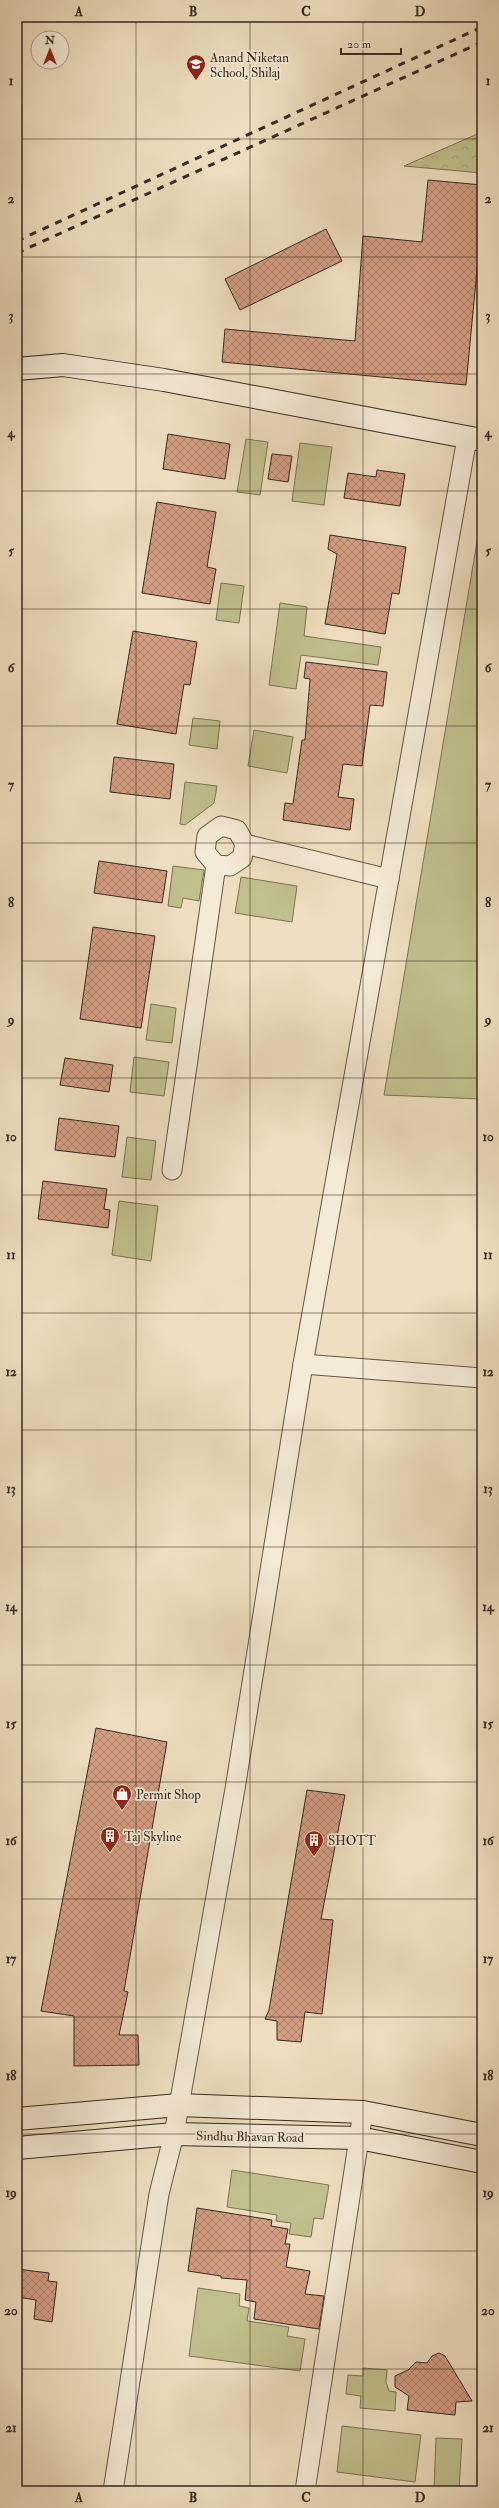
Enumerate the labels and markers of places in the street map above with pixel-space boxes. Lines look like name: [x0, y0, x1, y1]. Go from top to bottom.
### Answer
place label: Anand Niketan School, Shilaj: [209, 50, 289, 81]
school or university icon: Anand Niketan School, Shilaj: [185, 53, 207, 81]
shop icon: Permit Shop: [111, 1783, 133, 1811]
place label: Permit Shop: [136, 1787, 201, 1804]
building icon: Taj Skyline: [99, 1825, 121, 1853]
place label: Taj Skyline: [124, 1829, 182, 1846]
building icon: SHOTT: [303, 1829, 325, 1857]
place label: SHOTT: [328, 1833, 376, 1849]

